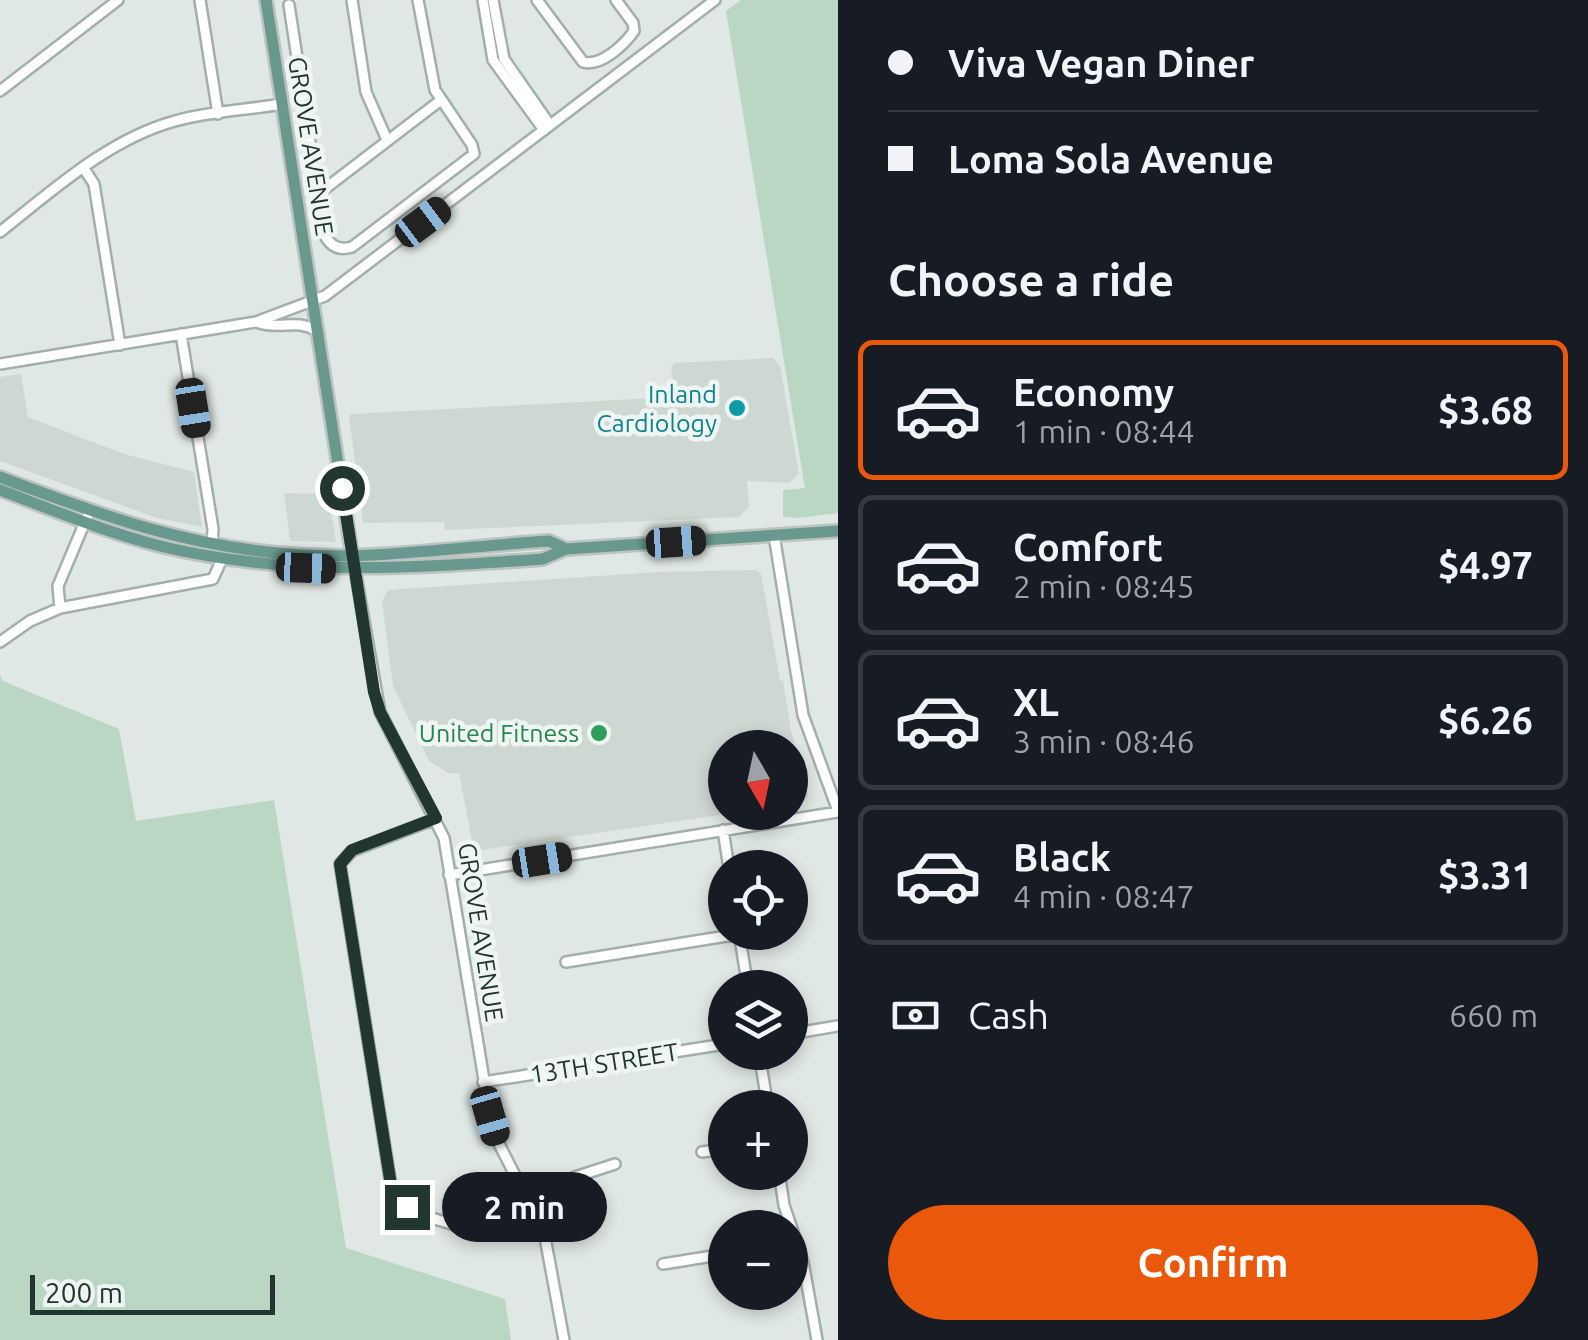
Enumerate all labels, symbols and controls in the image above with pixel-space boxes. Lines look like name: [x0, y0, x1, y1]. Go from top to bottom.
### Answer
text: Viva Vegan Diner: [948, 42, 1254, 84]
street label: GROVE AVENUE: [283, 55, 339, 237]
text: Loma Sola Avenue: [948, 138, 1274, 180]
car: [390, 192, 456, 252]
text: Choose a ride: [888, 254, 1174, 305]
icon: car: [893, 365, 983, 455]
text: Economy: [1013, 371, 1174, 413]
car: [173, 376, 213, 440]
place label: Inland Cardiology: [596, 380, 717, 437]
text: $3.68: [1438, 389, 1533, 431]
marker: Inland Cardiology: [726, 397, 748, 419]
text: 1 min · 08:44: [1013, 413, 1195, 449]
route start: [320, 466, 365, 511]
icon: car: [893, 520, 983, 610]
car: [645, 525, 707, 559]
text: Comfort: [1013, 526, 1163, 568]
text: $4.97: [1438, 544, 1533, 586]
car: [275, 552, 337, 584]
text: 2 min · 08:45: [1013, 568, 1195, 604]
icon: car: [893, 675, 983, 765]
text: XL: [1013, 681, 1059, 723]
text: $6.26: [1438, 699, 1533, 741]
place label: United Fitness: [419, 719, 579, 747]
marker: United Fitness: [588, 722, 610, 744]
text: 3 min · 08:46: [1013, 723, 1195, 759]
north arrow: [708, 730, 808, 830]
map controls: [708, 730, 808, 1310]
icon: car: [893, 830, 983, 920]
text: Black: [1013, 836, 1111, 878]
car: [510, 840, 574, 880]
street label: GROVE AVENUE: [453, 841, 509, 1023]
button: locate: [708, 850, 808, 950]
text: $3.31: [1438, 854, 1533, 896]
text: 4 min · 08:47: [1013, 878, 1195, 914]
button: layers: [708, 970, 808, 1070]
icon: cash: [888, 988, 943, 1043]
text: Cash: [968, 994, 1049, 1036]
text: 660 m: [1449, 997, 1538, 1033]
street label: 13TH STREET: [528, 1037, 680, 1089]
car: [467, 1083, 513, 1149]
button: +: [708, 1090, 808, 1190]
callout: 2 min: [442, 1172, 607, 1242]
route end: [385, 1185, 430, 1230]
text: 2 min: [484, 1189, 565, 1225]
button: Confirm: [888, 1205, 1538, 1320]
button: −: [708, 1210, 808, 1310]
scale bar: [30, 1270, 275, 1314]
text: 200 m: [45, 1277, 123, 1308]

